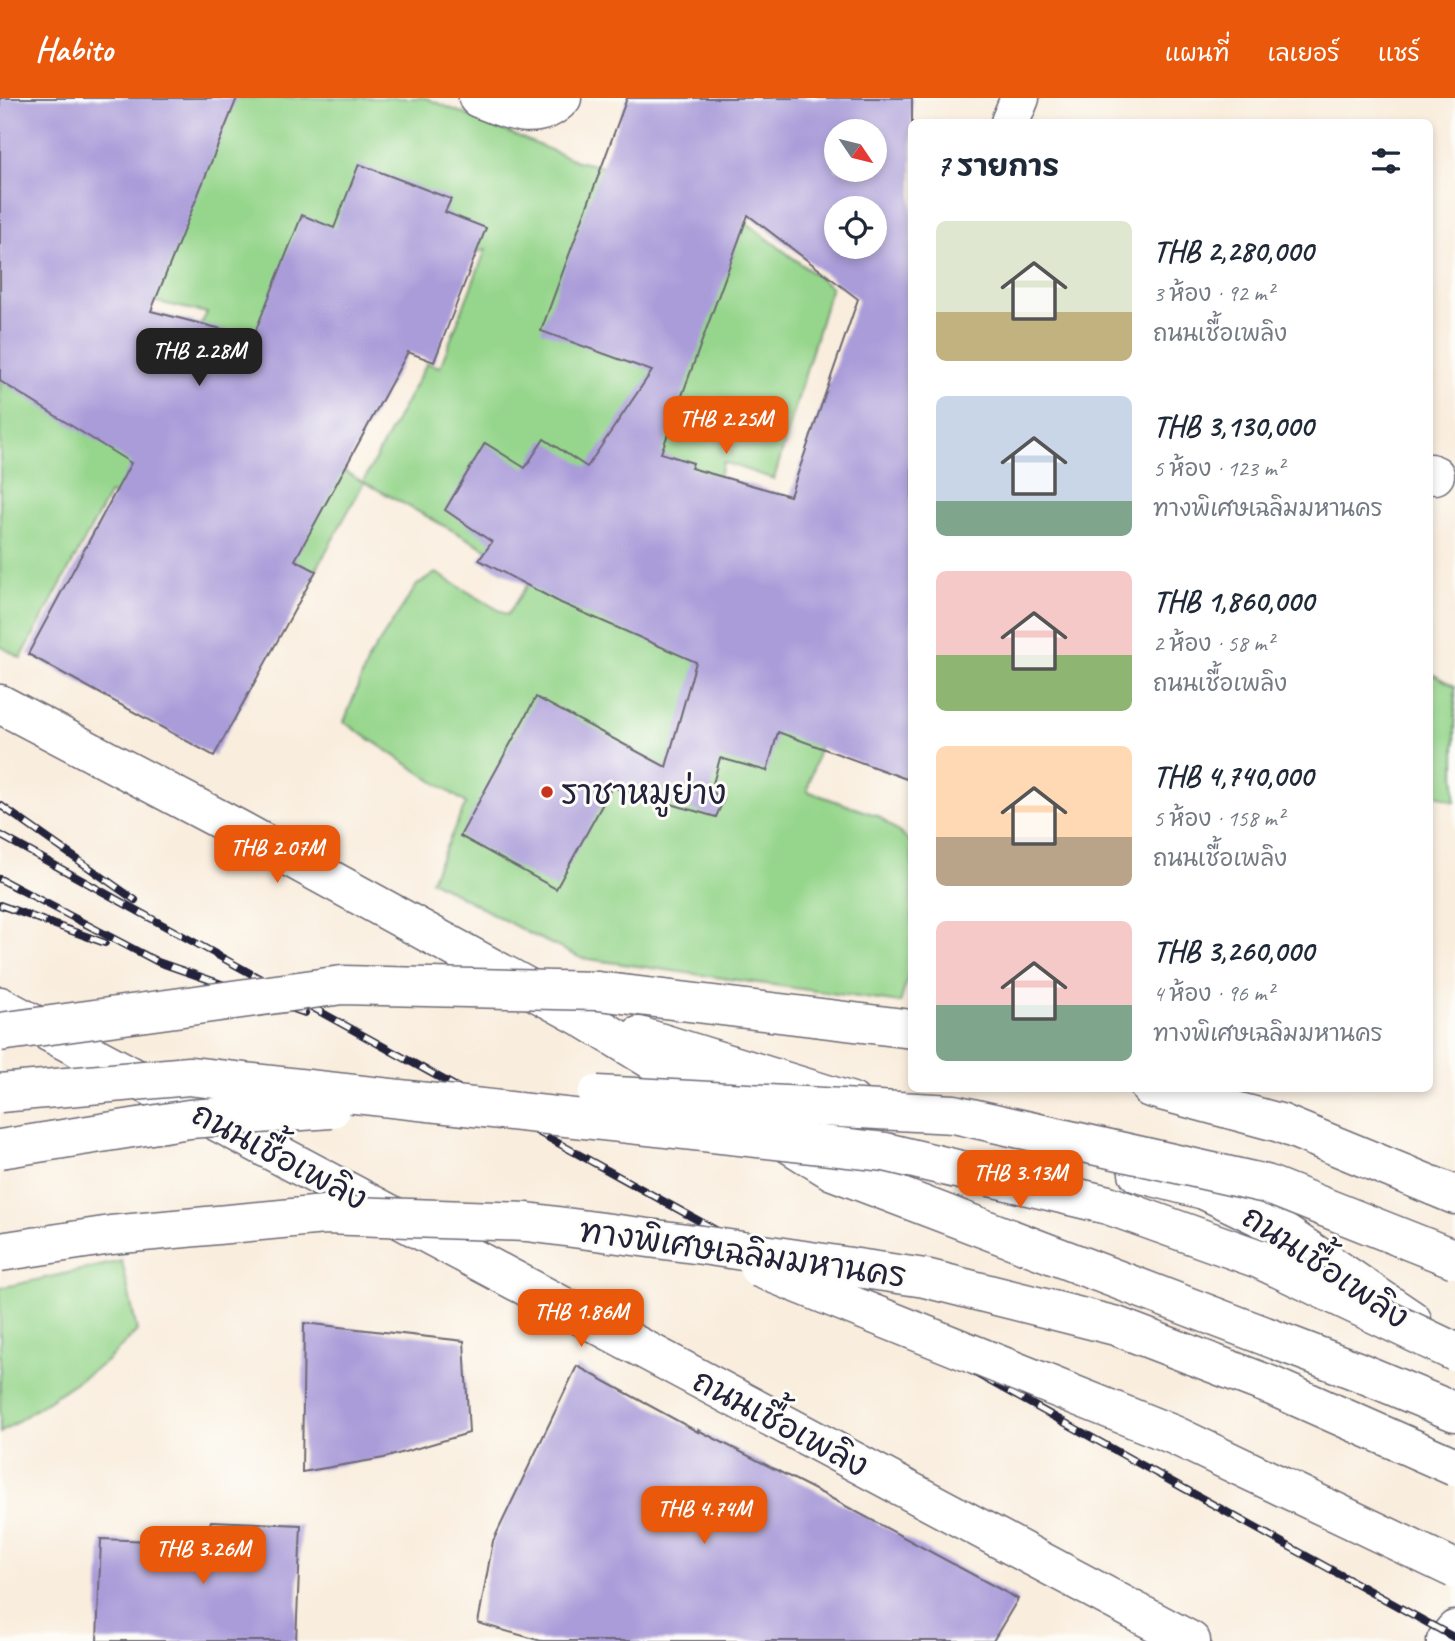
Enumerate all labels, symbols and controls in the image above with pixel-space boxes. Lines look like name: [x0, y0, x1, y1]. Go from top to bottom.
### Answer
text: Habito: [35, 28, 113, 70]
text: แผนที่: [1165, 38, 1230, 68]
text: เลเยอร์: [1268, 38, 1340, 68]
text: แชร์: [1378, 38, 1420, 68]
north arrow: [824, 119, 887, 182]
map controls: [824, 119, 887, 259]
icon: filters: [1367, 142, 1405, 180]
text: 7 รายการ: [936, 147, 1059, 185]
button: locate: [824, 196, 887, 259]
text: THB 2,280,000: [1153, 232, 1313, 270]
icon: home: [992, 249, 1076, 333]
text: 3 ห้อง · 92 m²: [1153, 279, 1273, 308]
text: ถนนเชื้อเพลิง: [1153, 319, 1287, 348]
pin: THB 2.28M: [119, 328, 279, 388]
text: THB 2.28M: [152, 336, 246, 365]
pin: THB 2.25M: [646, 396, 806, 456]
text: THB 2.25M: [679, 404, 773, 433]
text: THB 3,130,000: [1153, 407, 1313, 445]
icon: home: [992, 424, 1076, 508]
text: 5 ห้อง · 123 m²: [1153, 454, 1284, 483]
text: ทางพิเศษเฉลิมมหานคร: [1153, 494, 1383, 523]
text: THB 1,860,000: [1153, 582, 1314, 620]
icon: home: [992, 599, 1076, 683]
text: 2 ห้อง · 58 m²: [1153, 629, 1273, 658]
text: ถนนเชื้อเพลิง: [1153, 669, 1287, 698]
text: THB 4,740,000: [1153, 757, 1313, 795]
place label: ราชาหมูย่าง: [561, 772, 726, 817]
icon: home: [992, 774, 1076, 858]
marker: ราชาหมูย่าง: [539, 784, 555, 800]
text: 5 ห้อง · 158 m²: [1153, 804, 1284, 833]
pin: THB 2.07M: [197, 826, 357, 885]
text: THB 2.07M: [230, 833, 324, 862]
text: ถนนเชื้อเพลิง: [1153, 844, 1287, 873]
text: THB 3,260,000: [1153, 932, 1314, 970]
icon: home: [992, 949, 1076, 1033]
text: 4 ห้อง · 96 m²: [1153, 979, 1273, 1008]
text: ทางพิเศษเฉลิมมหานคร: [1153, 1019, 1383, 1048]
street label: ถนนเชื้อเพลิง: [185, 1082, 380, 1220]
pin: THB 3.13M: [940, 1150, 1100, 1210]
text: THB 3.13M: [973, 1158, 1067, 1187]
street label: ถนนเชื้อเพลิง: [1234, 1186, 1423, 1338]
street label: ทางพิเศษเฉลิมมหานคร: [577, 1209, 909, 1297]
pin: THB 1.86M: [501, 1290, 661, 1349]
text: THB 1.86M: [534, 1297, 628, 1326]
street label: ถนนเชื้อเพลิง: [686, 1349, 881, 1487]
pin: THB 4.74M: [624, 1486, 784, 1546]
text: THB 4.74M: [657, 1494, 751, 1523]
pin: THB 3.26M: [123, 1526, 283, 1586]
text: THB 3.26M: [156, 1534, 250, 1563]

